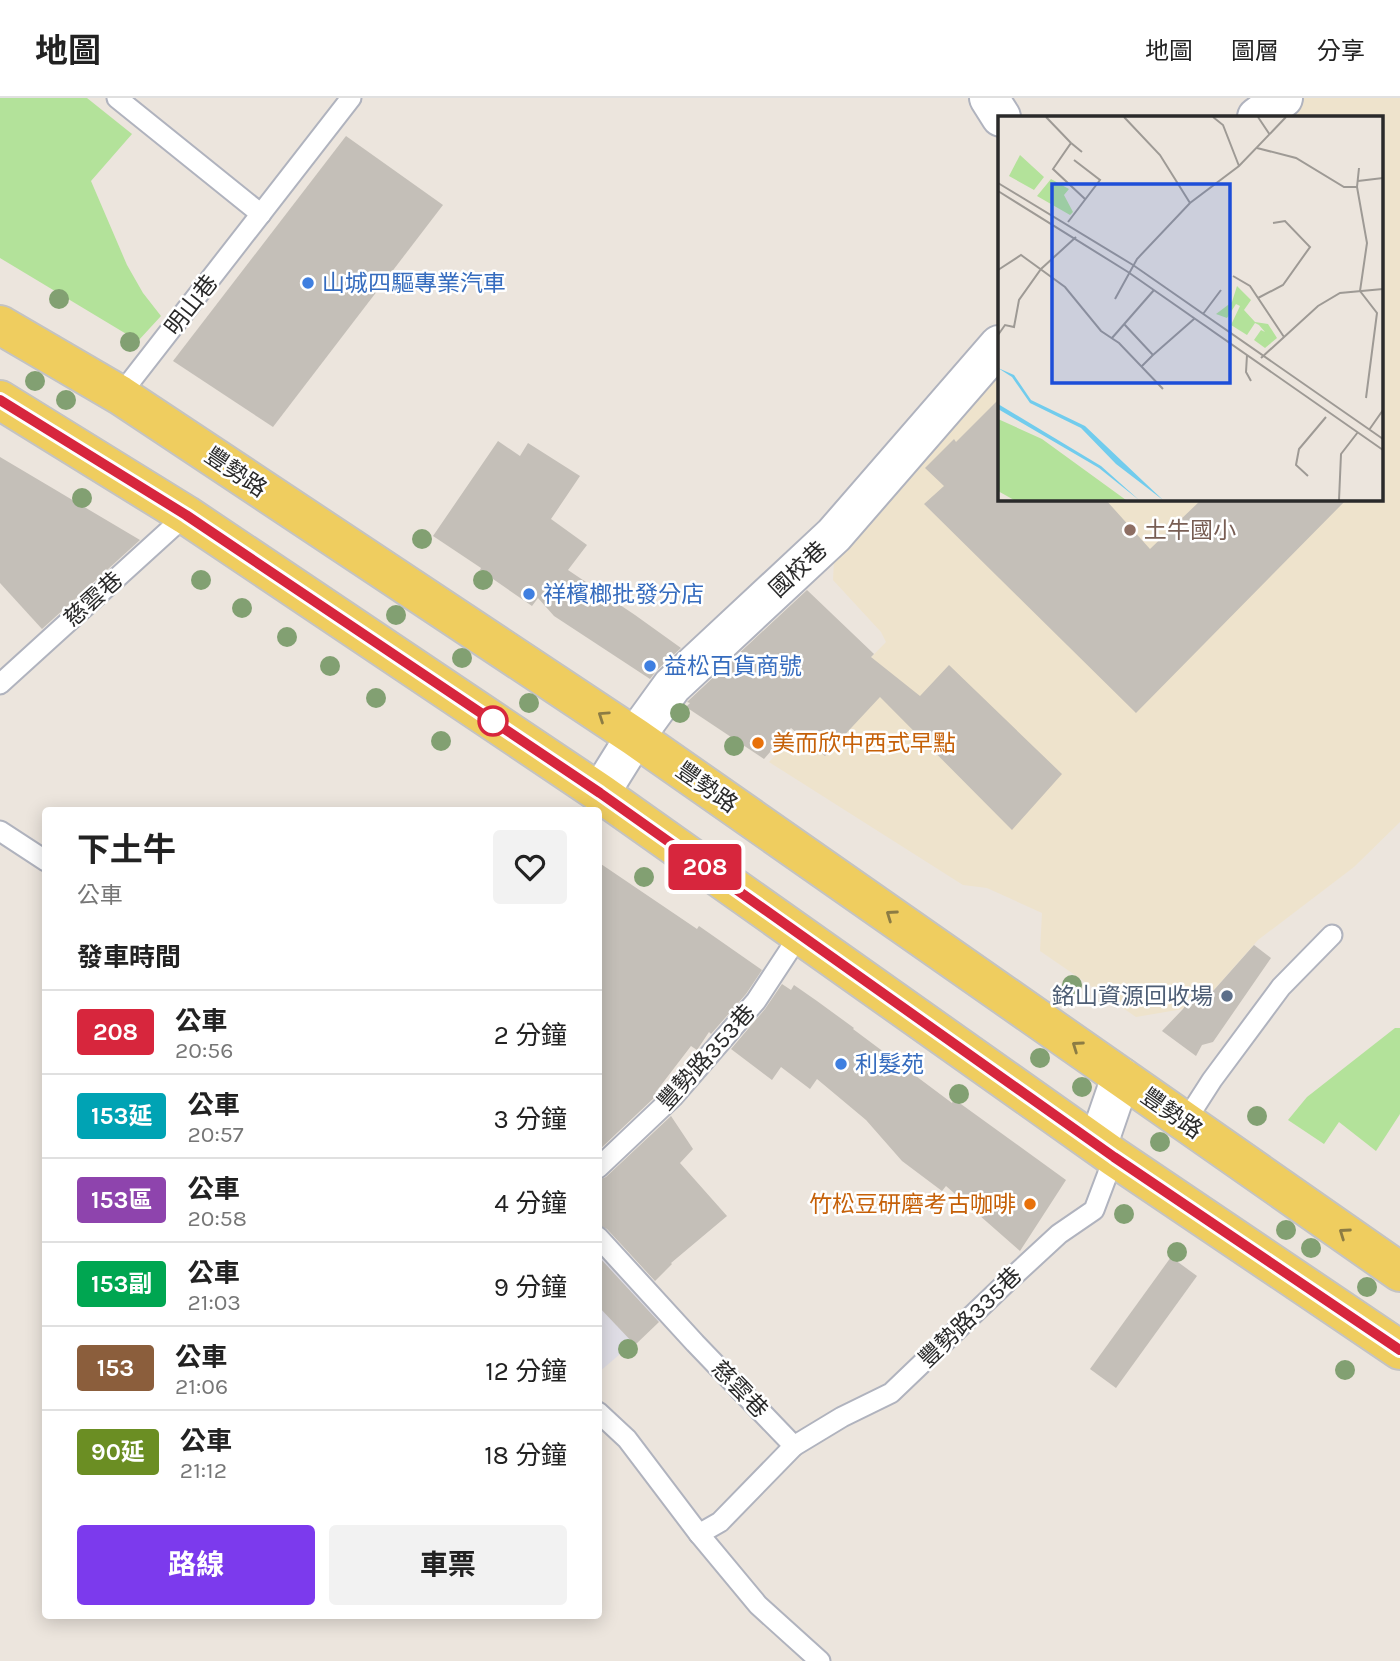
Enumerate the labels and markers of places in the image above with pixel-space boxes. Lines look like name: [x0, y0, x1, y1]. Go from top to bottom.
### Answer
place label: 山城四驅專業汽車: [322, 270, 506, 297]
marker: 山城四驅專業汽車: [300, 275, 316, 291]
place label: 土牛國小: [1144, 517, 1236, 544]
marker: 土牛國小: [1122, 522, 1138, 538]
place label: 祥檳榔批發分店: [543, 581, 704, 608]
marker: 祥檳榔批發分店: [521, 586, 537, 602]
place label: 益松百貨商號: [664, 653, 802, 680]
marker: 益松百貨商號: [642, 658, 658, 674]
unlabelled marker: [478, 706, 508, 736]
place label: 美而欣中西式早點: [772, 730, 956, 757]
marker: 美而欣中西式早點: [750, 735, 766, 751]
place label: 銘山資源回收場: [1052, 983, 1213, 1010]
marker: 銘山資源回收場: [1219, 988, 1235, 1004]
place label: 利髮苑: [855, 1051, 924, 1078]
marker: 利髮苑: [833, 1056, 849, 1072]
place label: 竹松豆研磨考古咖啡: [809, 1191, 1016, 1218]
marker: 竹松豆研磨考古咖啡: [1022, 1196, 1038, 1212]

